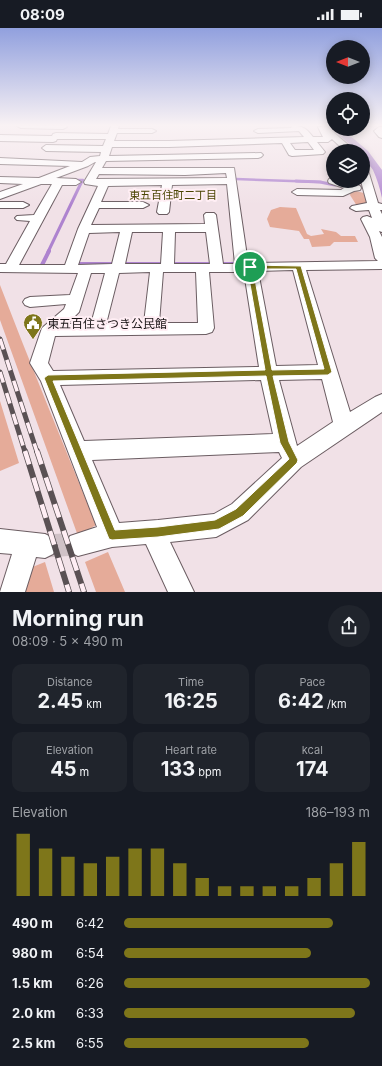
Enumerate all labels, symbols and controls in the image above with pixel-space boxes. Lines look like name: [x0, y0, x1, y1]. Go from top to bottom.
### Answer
text: 08:09: [20, 5, 65, 24]
north arrow: [326, 40, 370, 84]
map controls: [326, 40, 370, 188]
button: locate: [326, 92, 370, 136]
button: layers: [326, 144, 370, 188]
district label: 東五百住町二丁目: [129, 188, 217, 202]
pin: [233, 250, 267, 284]
icon: arrive: [239, 256, 261, 278]
public building icon: 東五百住さつき公民館: [22, 312, 44, 340]
place label: 東五百住さつき公民館: [47, 316, 167, 331]
text: Morning run: [12, 605, 144, 631]
button: share: [328, 605, 370, 647]
text: 08:09 · 5 × 490 m: [12, 633, 123, 649]
text: Distance: [47, 675, 92, 689]
text: Time: [178, 675, 204, 689]
text: Pace: [299, 675, 325, 689]
text: 2.45: [37, 689, 83, 713]
text: 16:25: [164, 689, 218, 713]
text: 6:42: [278, 689, 324, 713]
text: km: [83, 697, 102, 711]
text: /km: [324, 697, 347, 711]
text: Elevation: [46, 743, 93, 757]
text: Heart rate: [165, 743, 217, 757]
text: kcal: [302, 743, 323, 757]
text: 45: [50, 757, 76, 781]
text: 133: [161, 757, 195, 781]
text: 174: [296, 757, 329, 781]
text: m: [76, 765, 89, 779]
text: bpm: [195, 765, 221, 779]
text: Elevation: [12, 804, 68, 820]
text: 186–193 m: [306, 804, 370, 820]
text: 490 m: [12, 915, 53, 931]
text: 6:42: [76, 915, 104, 931]
text: 980 m: [12, 945, 53, 961]
text: 6:54: [76, 945, 104, 961]
text: 1.5 km: [12, 975, 53, 991]
text: 6:26: [76, 975, 104, 991]
text: 2.0 km: [12, 1005, 55, 1021]
text: 6:33: [76, 1005, 104, 1021]
text: 2.5 km: [12, 1035, 55, 1051]
text: 6:55: [76, 1035, 104, 1051]

